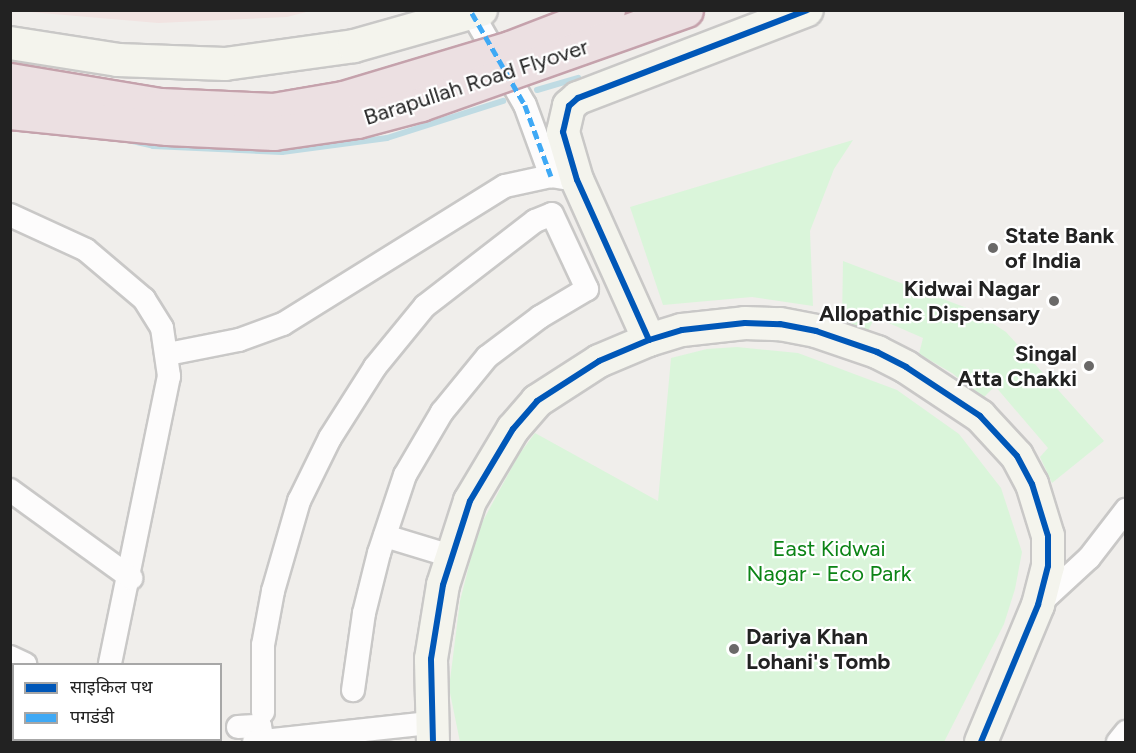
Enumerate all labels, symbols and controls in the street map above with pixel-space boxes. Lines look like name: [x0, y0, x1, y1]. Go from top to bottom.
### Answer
street label: Barapullah Road Flyover: [360, 33, 592, 131]
place label: State Bank of India: [1005, 222, 1114, 274]
marker: State Bank of India: [986, 241, 1000, 255]
place label: Kidwai Nagar Allopathic Dispensary: [819, 275, 1040, 326]
marker: Kidwai Nagar Allopathic Dispensary: [1045, 292, 1063, 310]
place label: Singal Atta Chakki: [957, 340, 1077, 392]
marker: Singal Atta Chakki: [1082, 359, 1096, 373]
park label: East Kidwai Nagar - Eco Park: [747, 535, 911, 586]
place label: Dariya Khan Lohani's Tomb: [746, 623, 890, 674]
marker: Dariya Khan Lohani's Tomb: [727, 642, 741, 656]
legend: [12, 663, 222, 741]
text: साइकिल पथ: [70, 676, 153, 698]
text: पगडंडी: [70, 706, 114, 728]

